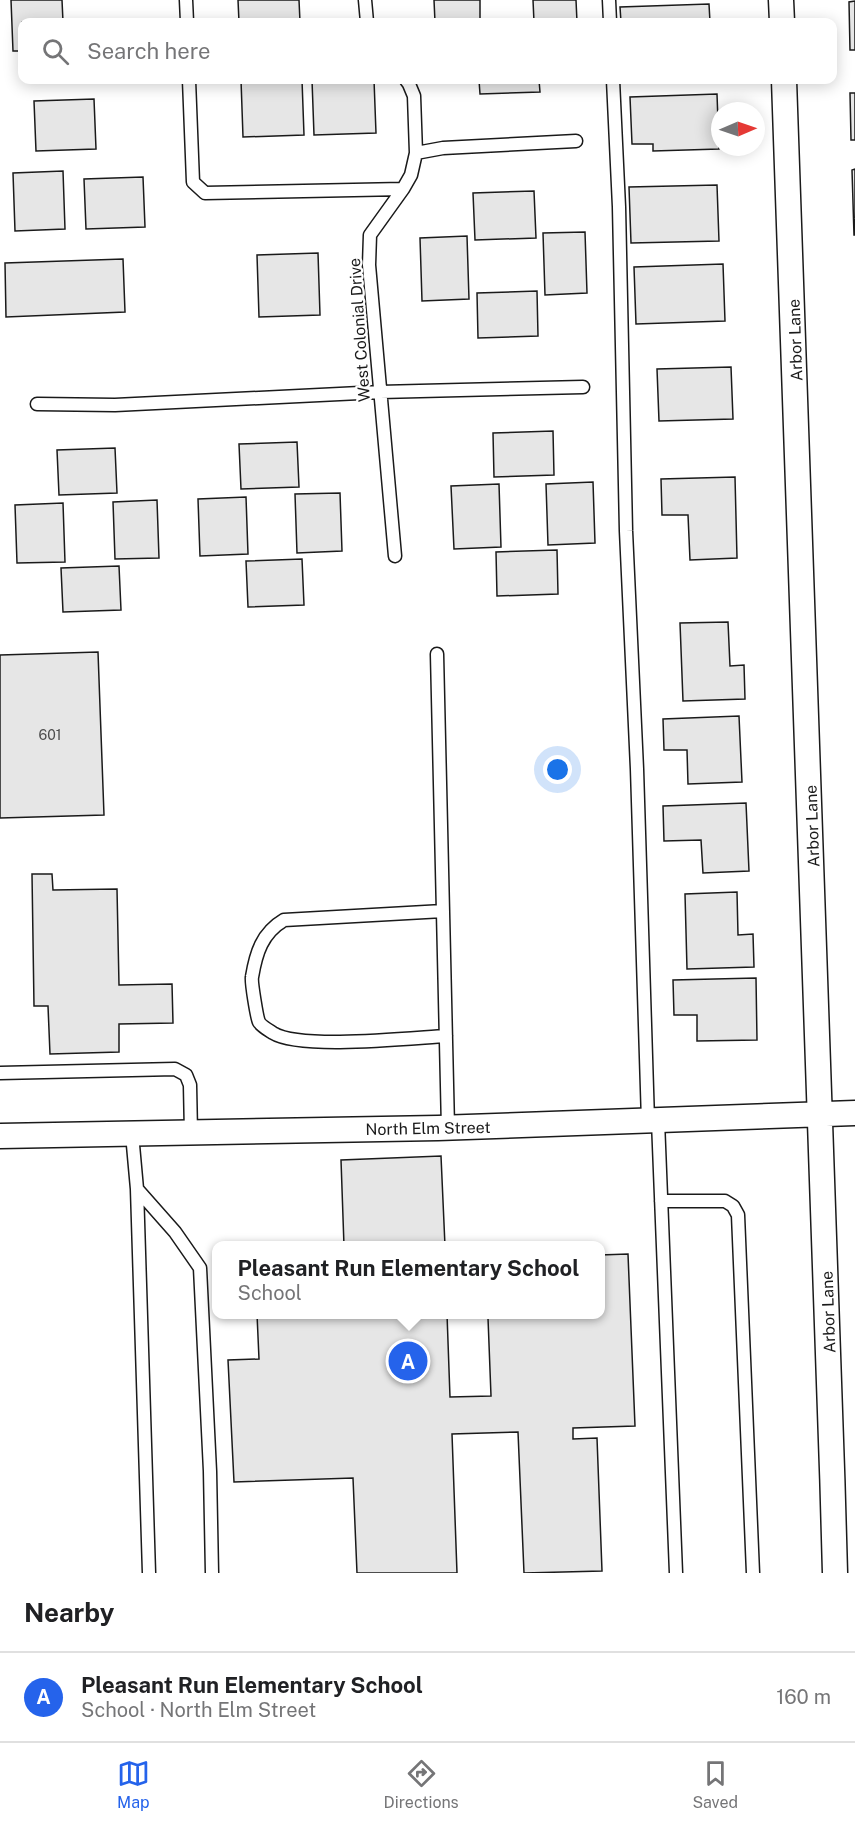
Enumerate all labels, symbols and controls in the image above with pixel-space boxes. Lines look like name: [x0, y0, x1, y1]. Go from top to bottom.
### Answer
search box: [18, 18, 837, 84]
icon: search: [39, 35, 72, 68]
text: Search here: [87, 38, 211, 64]
north arrow: [711, 102, 765, 156]
street label: West Colonial Drive: [345, 257, 374, 403]
street label: Arbor Lane: [785, 298, 806, 382]
house number: 601: [39, 727, 61, 743]
your location: [543, 755, 572, 784]
street label: Arbor Lane: [802, 784, 823, 868]
street label: North Elm Street: [365, 1118, 491, 1139]
popup: [212, 1241, 605, 1319]
text: Pleasant Run Elementary School: [237, 1255, 580, 1281]
street label: Arbor Lane: [818, 1270, 839, 1354]
text: School: [237, 1281, 302, 1305]
pin: A: [388, 1338, 428, 1384]
text: Nearby: [24, 1597, 114, 1628]
text: Pleasant Run Elementary School: [81, 1672, 423, 1698]
text: A: [36, 1685, 51, 1709]
text: 160 m: [776, 1685, 831, 1709]
text: School · North Elm Street: [81, 1698, 316, 1722]
tab: Map: [117, 1757, 150, 1812]
tab: Directions: [384, 1757, 459, 1812]
tab: Saved: [692, 1757, 738, 1812]

